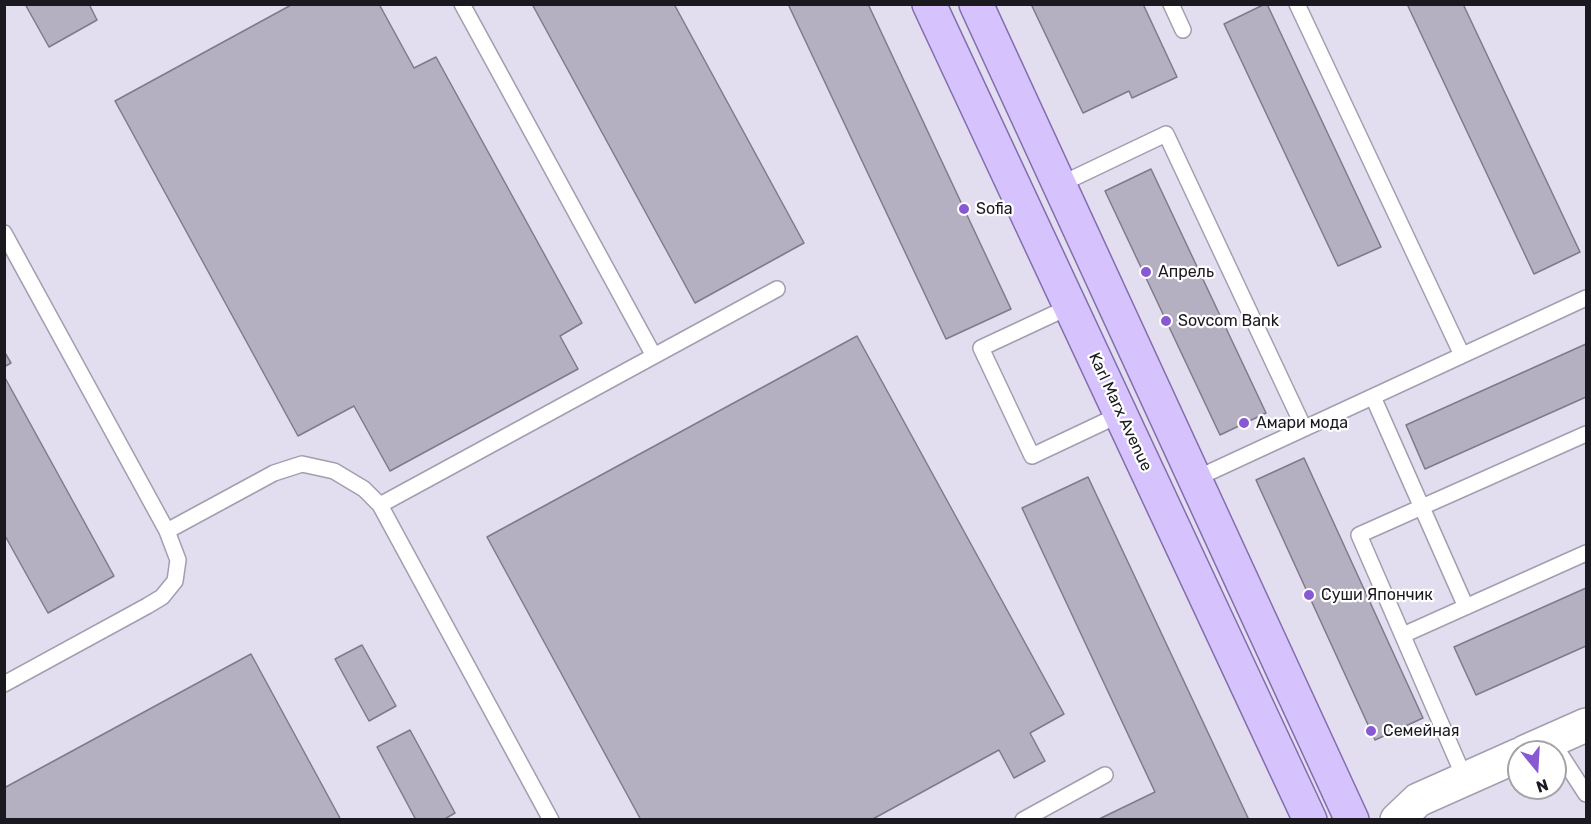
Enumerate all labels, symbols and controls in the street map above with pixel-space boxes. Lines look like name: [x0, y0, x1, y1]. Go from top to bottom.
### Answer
place label: Sofia: [976, 199, 1013, 219]
marker: Sofia: [957, 202, 971, 216]
place label: Апрель: [1158, 262, 1214, 282]
marker: Апрель: [1139, 265, 1153, 279]
place label: Sovcom Bank: [1178, 311, 1279, 331]
marker: Sovcom Bank: [1159, 314, 1173, 328]
street label: Karl Marx Avenue: [1084, 350, 1156, 474]
place label: Амари мода: [1256, 413, 1348, 433]
marker: Амари мода: [1237, 416, 1251, 430]
place label: Суши Япончик: [1321, 585, 1433, 605]
marker: Суши Япончик: [1302, 588, 1316, 602]
place label: Семейная: [1383, 721, 1460, 741]
marker: Семейная: [1364, 724, 1378, 738]
north arrow: [1507, 740, 1567, 800]
text: N: [1534, 775, 1551, 797]

